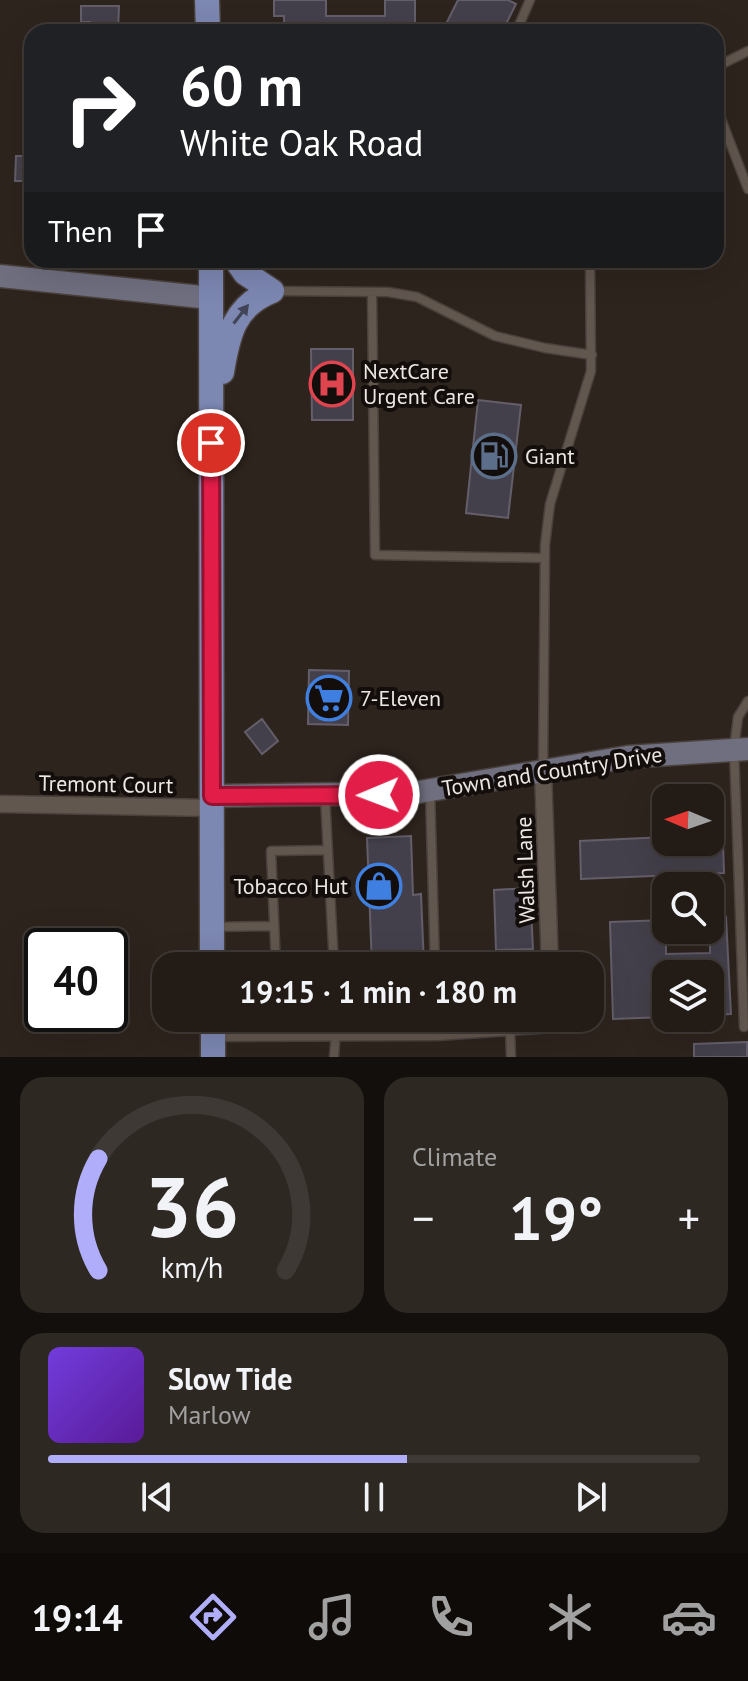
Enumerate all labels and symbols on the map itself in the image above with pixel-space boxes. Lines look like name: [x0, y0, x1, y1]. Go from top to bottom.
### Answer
one-way arrow: [233, 303, 249, 325]
place label: NextCare Urgent Care: [363, 357, 475, 410]
hospital icon: NextCare Urgent Care: [308, 360, 356, 408]
pin: [177, 409, 245, 477]
fuel station icon: Giant: [470, 432, 518, 480]
place label: Giant: [525, 442, 575, 470]
supermarket icon: 7-Eleven: [305, 674, 353, 722]
place label: 7-Eleven: [360, 684, 441, 712]
street label: Town and Country Drive: [440, 740, 664, 802]
position arrow: [337, 753, 421, 837]
street label: Tremont Court: [38, 769, 174, 799]
north arrow: [652, 784, 724, 856]
street label: Walsh Lane: [509, 816, 541, 924]
shop icon: Tobacco Hut: [355, 862, 403, 910]
place label: Tobacco Hut: [233, 872, 349, 900]
speed limit sign: 40: [24, 928, 128, 1032]

